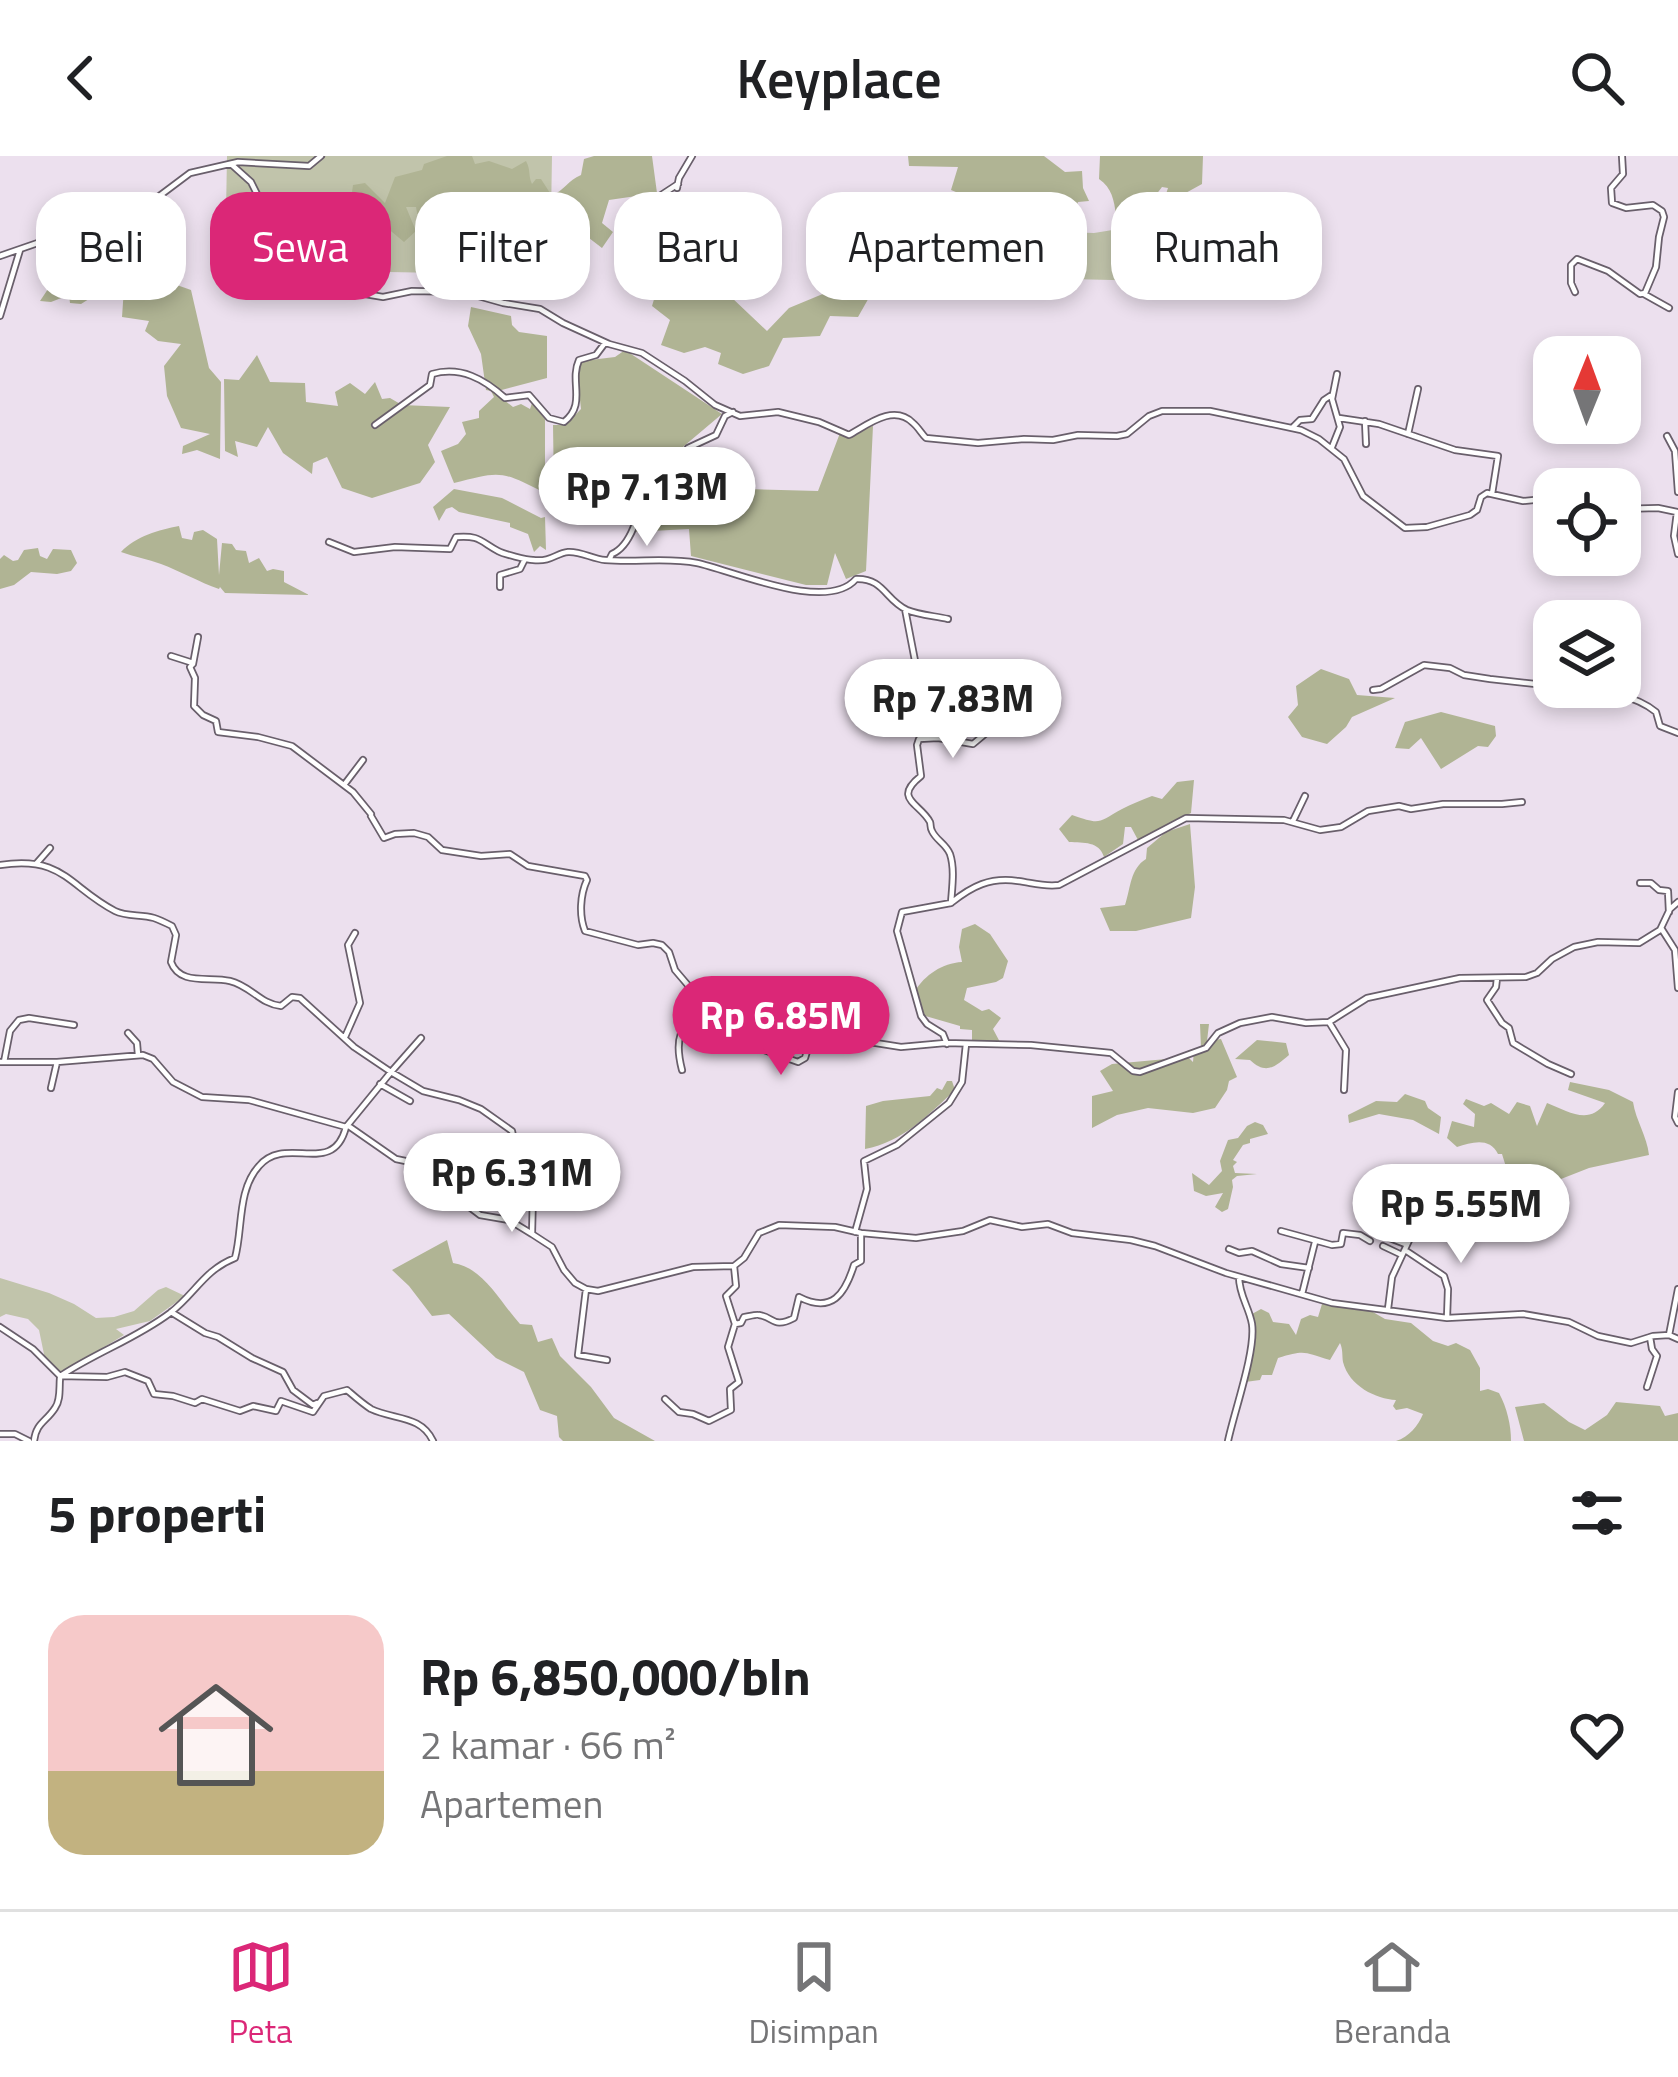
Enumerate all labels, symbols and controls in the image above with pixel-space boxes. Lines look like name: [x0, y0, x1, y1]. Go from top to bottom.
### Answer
text: Keyplace: [736, 37, 942, 119]
icon: back: [48, 45, 114, 111]
icon: search: [1564, 45, 1630, 111]
chip: Beli: [36, 192, 186, 300]
chip: Sewa: [210, 192, 391, 300]
chip: Filter: [415, 192, 590, 300]
chip: Baru: [614, 192, 782, 300]
chip: Apartemen: [806, 192, 1087, 300]
chip: Rumah: [1111, 192, 1322, 300]
north arrow: [1533, 336, 1641, 444]
map controls: [1533, 336, 1641, 708]
pin: Rp 7.13M: [523, 447, 771, 549]
text: Rp 7.13M: [566, 456, 728, 515]
button: locate: [1533, 468, 1641, 576]
button: layers: [1533, 600, 1641, 708]
pin: Rp 7.83M: [829, 659, 1077, 761]
text: Rp 7.83M: [872, 668, 1034, 727]
pin: Rp 6.85M: [657, 976, 905, 1078]
text: Rp 6.85M: [700, 985, 862, 1044]
pin: Rp 6.31M: [388, 1133, 636, 1235]
text: Rp 6.31M: [431, 1142, 593, 1201]
pin: Rp 5.55M: [1337, 1164, 1585, 1266]
text: Rp 5.55M: [1380, 1173, 1542, 1232]
text: 5 properti: [48, 1474, 266, 1552]
icon: filters: [1564, 1480, 1630, 1546]
text: Rp 6,850,000/bln: [420, 1637, 811, 1715]
icon: home: [144, 1663, 288, 1807]
icon: heart: [1564, 1702, 1630, 1768]
text: 2 kamar · 66 m²: [420, 1715, 676, 1774]
text: Apartemen: [420, 1774, 603, 1833]
tab: Peta: [228, 1934, 294, 2056]
tab: Disimpan: [749, 1934, 879, 2056]
tab: Beranda: [1334, 1934, 1450, 2056]

